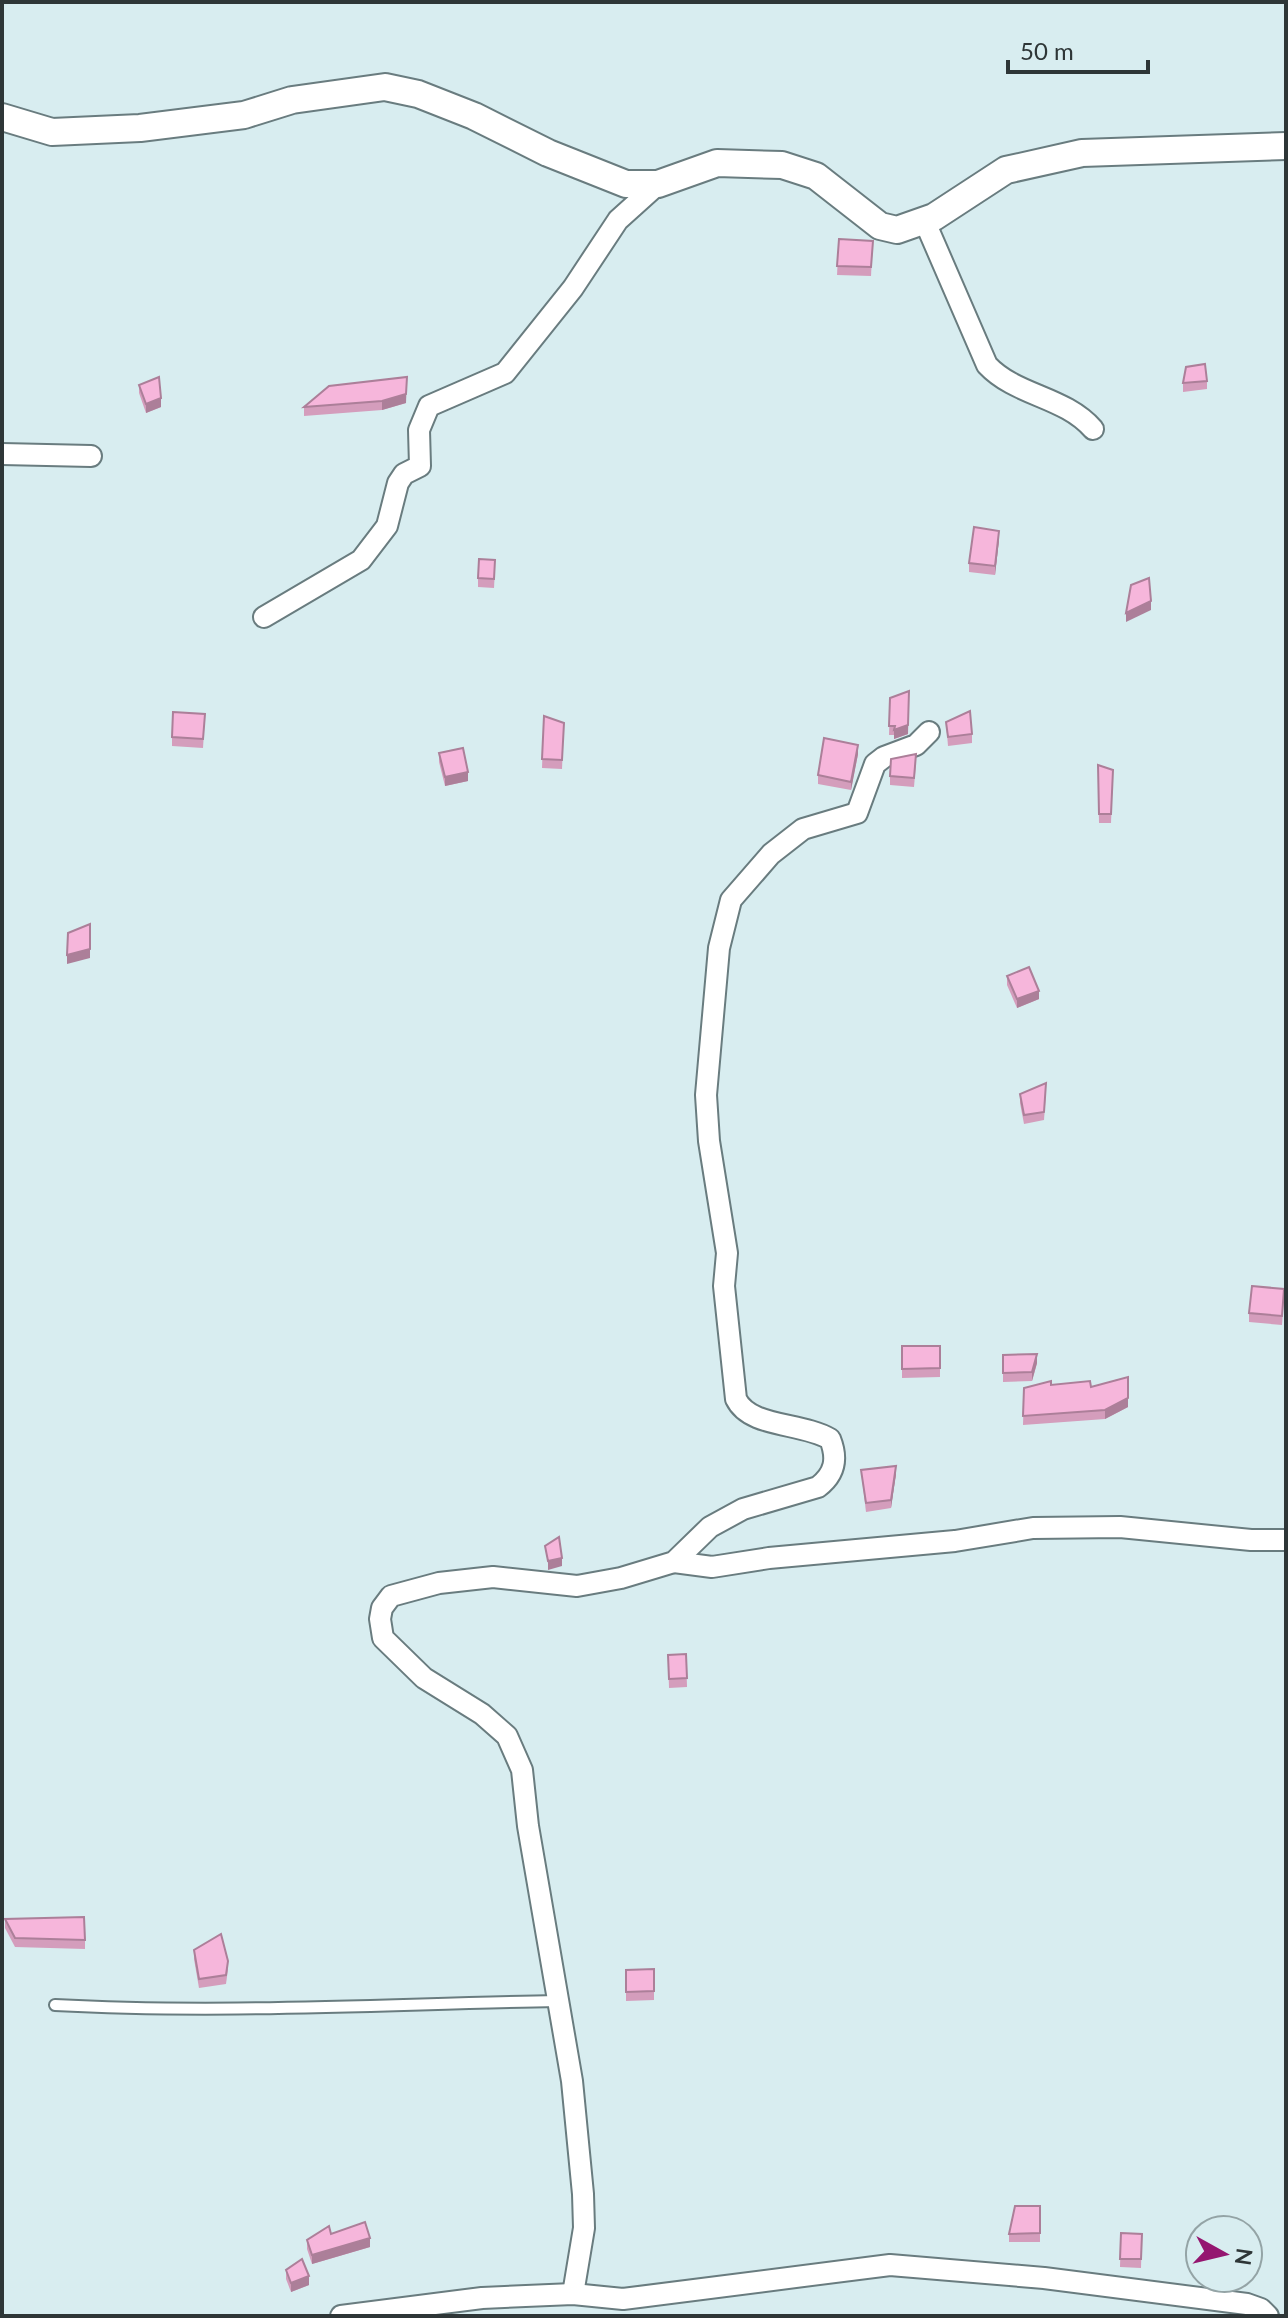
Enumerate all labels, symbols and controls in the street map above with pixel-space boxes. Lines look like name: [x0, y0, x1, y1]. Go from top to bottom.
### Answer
scale bar: [1008, 24, 1148, 74]
text: 50 m: [1020, 36, 1074, 65]
north arrow: [1184, 2214, 1264, 2294]
text: N: [1230, 2247, 1259, 2267]

